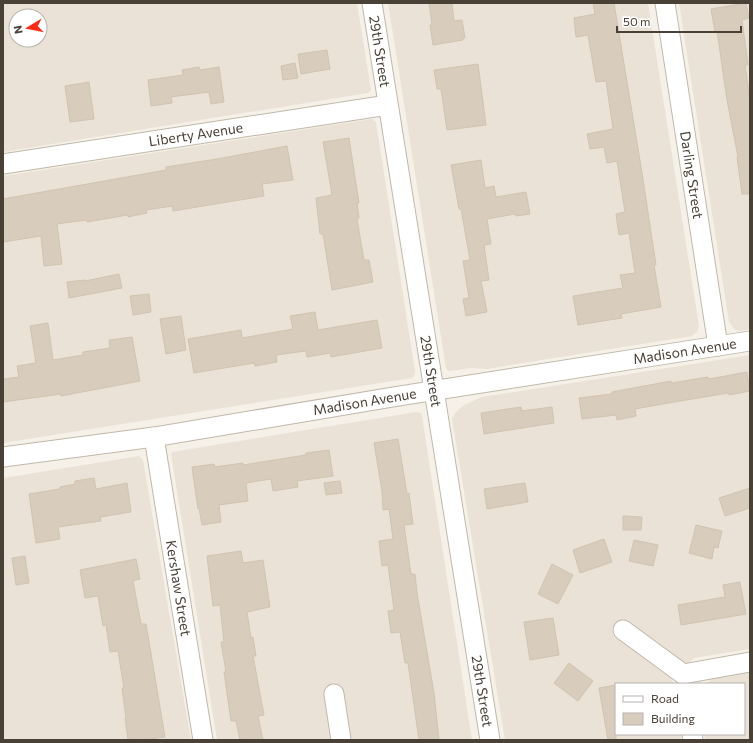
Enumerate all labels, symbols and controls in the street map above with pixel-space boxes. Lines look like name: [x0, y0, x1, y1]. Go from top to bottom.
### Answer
north arrow: [8, 8, 48, 48]
scale bar: [617, 8, 741, 34]
street label: 29th Street: [366, 14, 394, 89]
text: 50 m: [623, 14, 651, 28]
text: N: [11, 25, 25, 35]
street label: Liberty Avenue: [147, 118, 244, 150]
street label: Darling Street: [677, 130, 707, 220]
street label: 29th Street: [417, 334, 446, 409]
street label: Madison Avenue: [632, 334, 738, 367]
street label: Madison Avenue: [312, 384, 418, 418]
street label: Kershaw Street: [163, 539, 195, 637]
street label: 29th Street: [469, 654, 497, 728]
legend: [615, 683, 745, 735]
text: Road: [651, 691, 679, 705]
text: Building: [651, 711, 695, 725]

